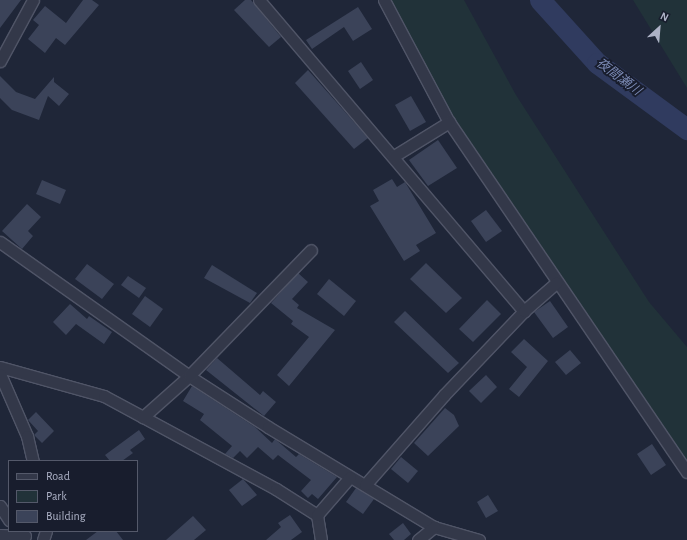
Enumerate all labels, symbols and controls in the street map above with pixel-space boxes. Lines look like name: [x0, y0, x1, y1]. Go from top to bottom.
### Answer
north arrow: [639, 8, 679, 48]
text: N: [659, 10, 670, 23]
water label: 夜間瀬川: [593, 56, 643, 100]
legend: [8, 460, 138, 532]
text: Road: [46, 470, 70, 482]
text: Park: [46, 490, 67, 502]
text: Building: [46, 510, 86, 522]

